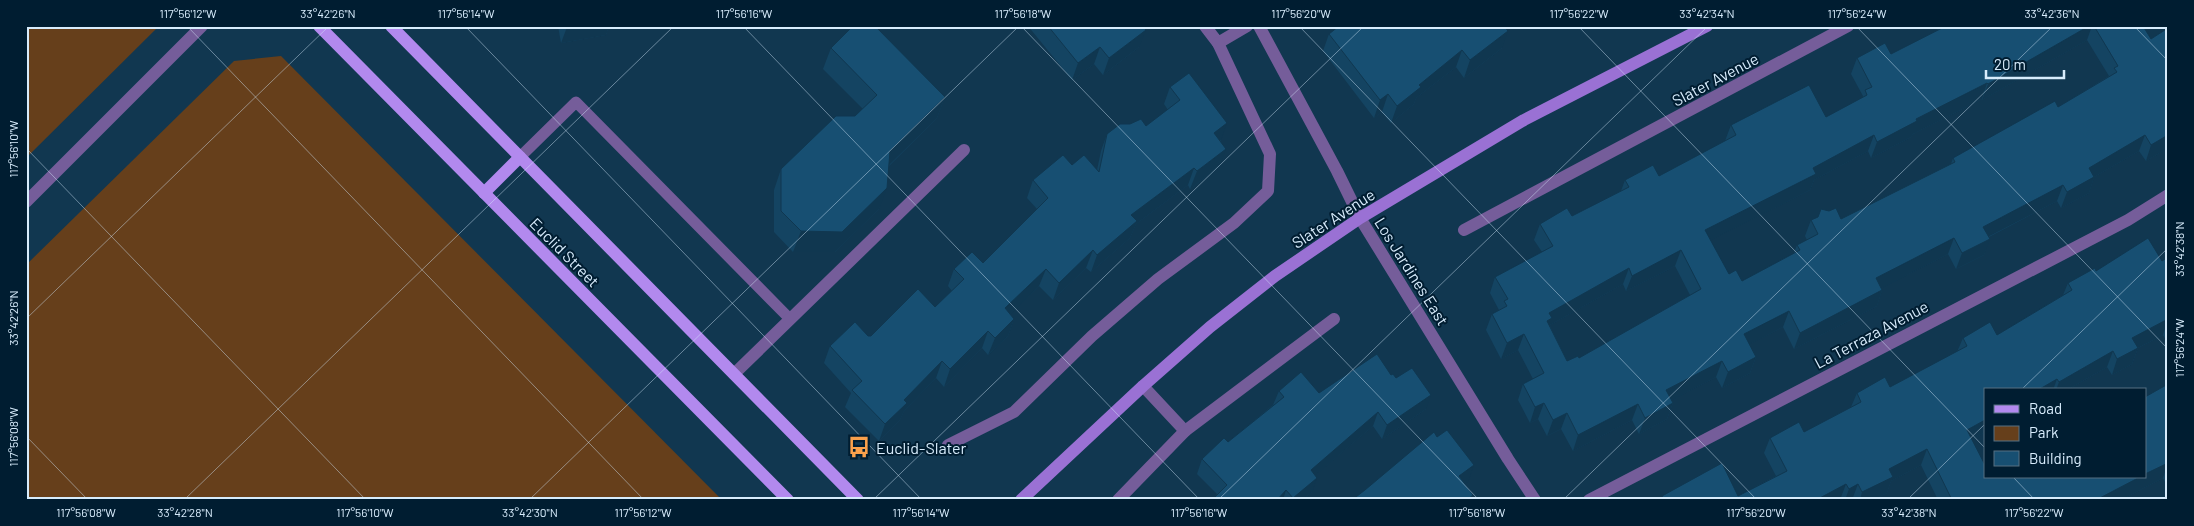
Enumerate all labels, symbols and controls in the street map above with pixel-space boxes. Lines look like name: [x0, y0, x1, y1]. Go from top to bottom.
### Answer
text: 117°56'12"W: [160, 6, 217, 20]
text: 33°42'26"N: [300, 6, 356, 20]
text: 117°56'14"W: [438, 6, 495, 20]
text: 117°56'16"W: [716, 6, 773, 20]
text: 117°56'18"W: [995, 6, 1052, 20]
text: 117°56'20"W: [1271, 6, 1331, 20]
text: 117°56'22"W: [1549, 6, 1609, 20]
text: 33°42'34"N: [1679, 6, 1735, 20]
text: 117°56'24"W: [1827, 6, 1887, 20]
text: 33°42'36"N: [2024, 6, 2080, 20]
street label: Slater Avenue: [1669, 48, 1761, 110]
scale bar: [1986, 48, 2064, 80]
text: 20 m: [1994, 55, 2026, 73]
text: 117°56'10"W: [6, 120, 20, 178]
street label: Slater Avenue: [1288, 184, 1378, 252]
street label: Euclid Street: [526, 213, 604, 291]
street label: Los Jardines East: [1371, 213, 1453, 329]
text: 33°42'38"N: [2172, 221, 2186, 277]
text: 33°42'26"N: [6, 290, 20, 346]
street label: La Terraza Avenue: [1811, 296, 1931, 372]
text: 117°56'24"W: [2172, 318, 2186, 378]
legend: [1984, 388, 2146, 478]
text: Road: [2029, 399, 2062, 417]
text: 117°56'08"W: [6, 407, 20, 467]
text: Park: [2029, 423, 2059, 441]
bus stop icon: Euclid-Slater: [846, 434, 872, 460]
place label: Euclid-Slater: [876, 438, 967, 457]
text: Building: [2029, 449, 2082, 467]
text: 117°56'08"W: [56, 505, 116, 519]
text: 33°42'28"N: [157, 505, 213, 519]
text: 117°56'10"W: [336, 505, 394, 519]
text: 33°42'30"N: [502, 505, 558, 519]
text: 117°56'12"W: [615, 505, 672, 519]
text: 117°56'14"W: [893, 505, 950, 519]
text: 117°56'16"W: [1171, 505, 1228, 519]
text: 117°56'18"W: [1449, 505, 1506, 519]
text: 117°56'20"W: [1726, 505, 1786, 519]
text: 33°42'38"N: [1881, 505, 1937, 519]
text: 117°56'22"W: [2004, 505, 2064, 519]

